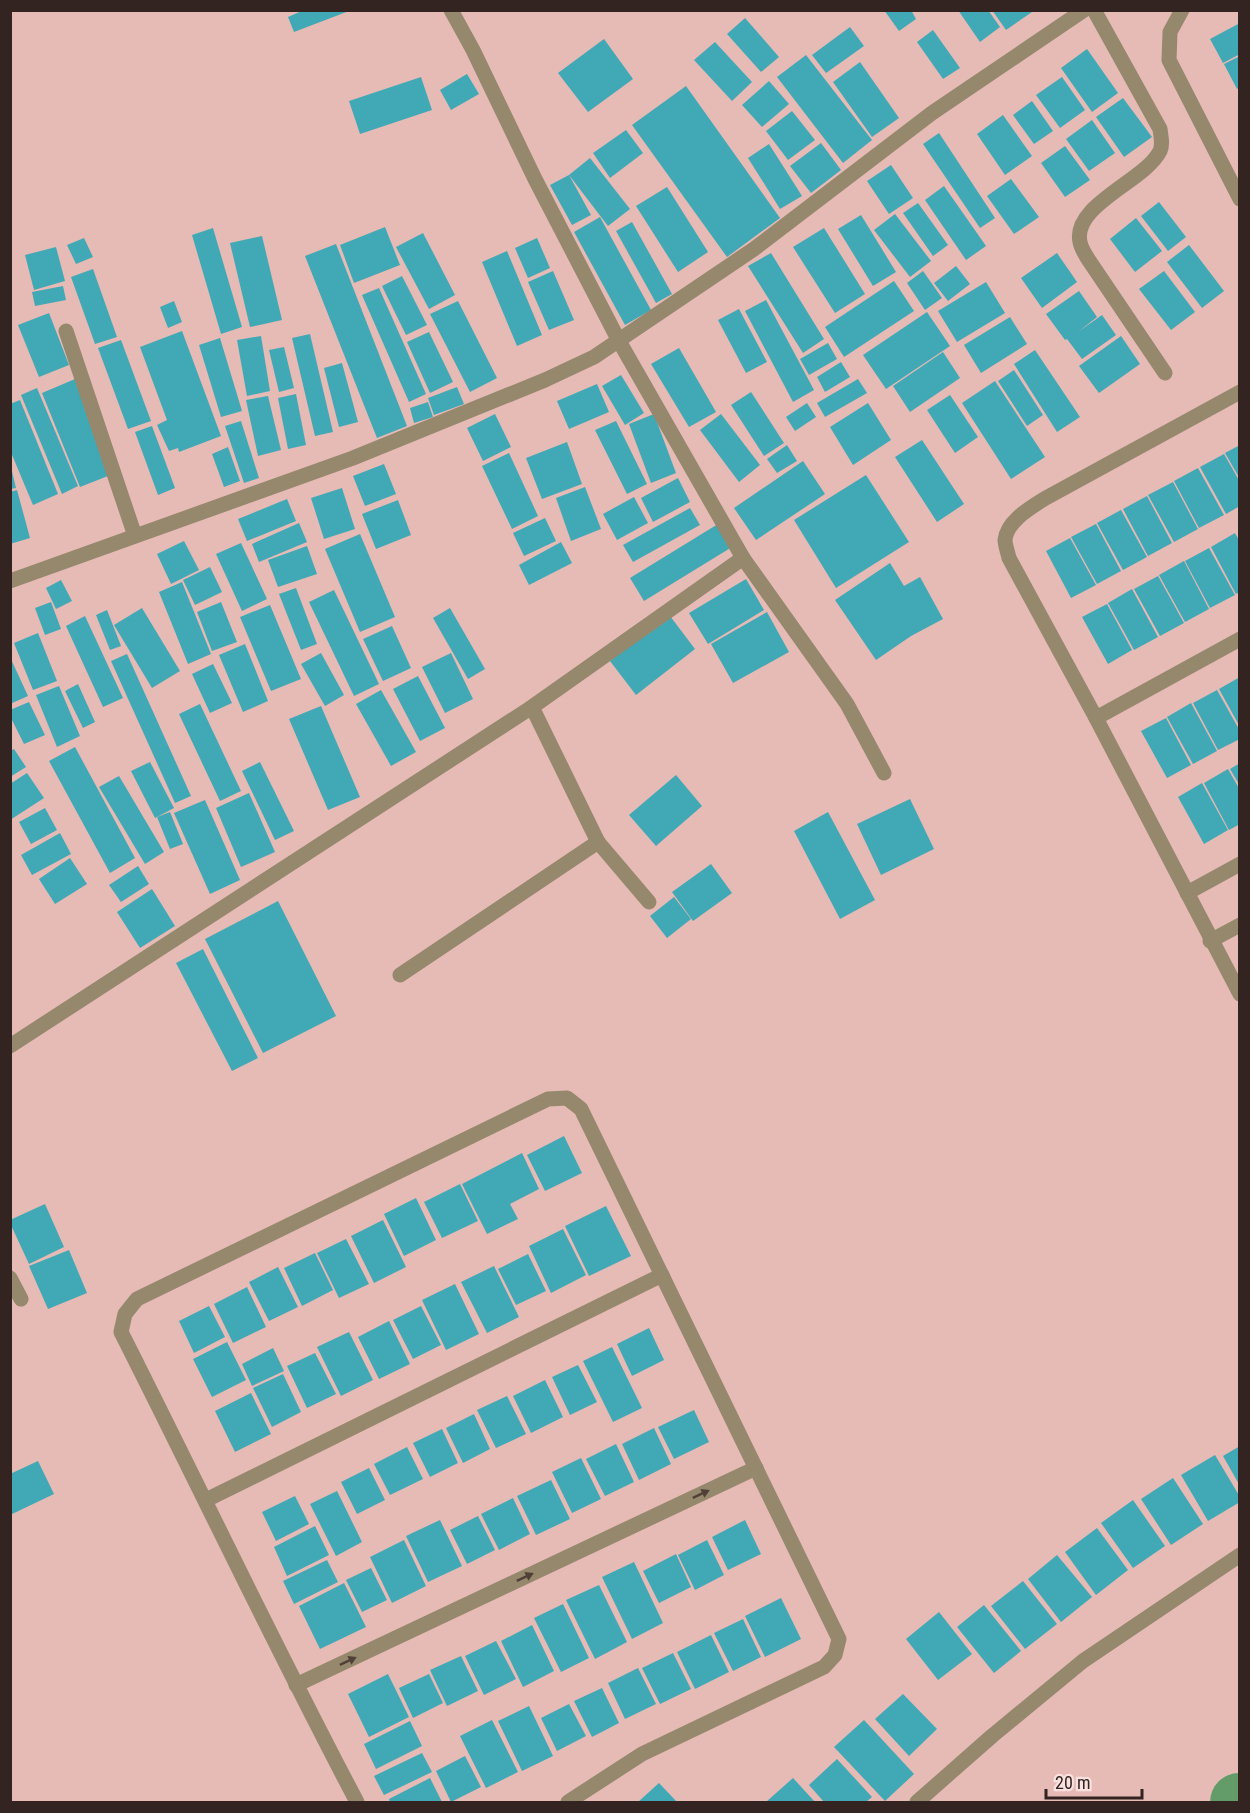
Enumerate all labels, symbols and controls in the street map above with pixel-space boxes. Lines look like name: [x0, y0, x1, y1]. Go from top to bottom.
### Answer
one-way arrow: [693, 1489, 711, 1499]
one-way arrow: [516, 1573, 533, 1582]
one-way arrow: [340, 1656, 357, 1665]
scale bar: [1046, 1762, 1142, 1800]
text: 20 m: [1055, 1772, 1090, 1793]

